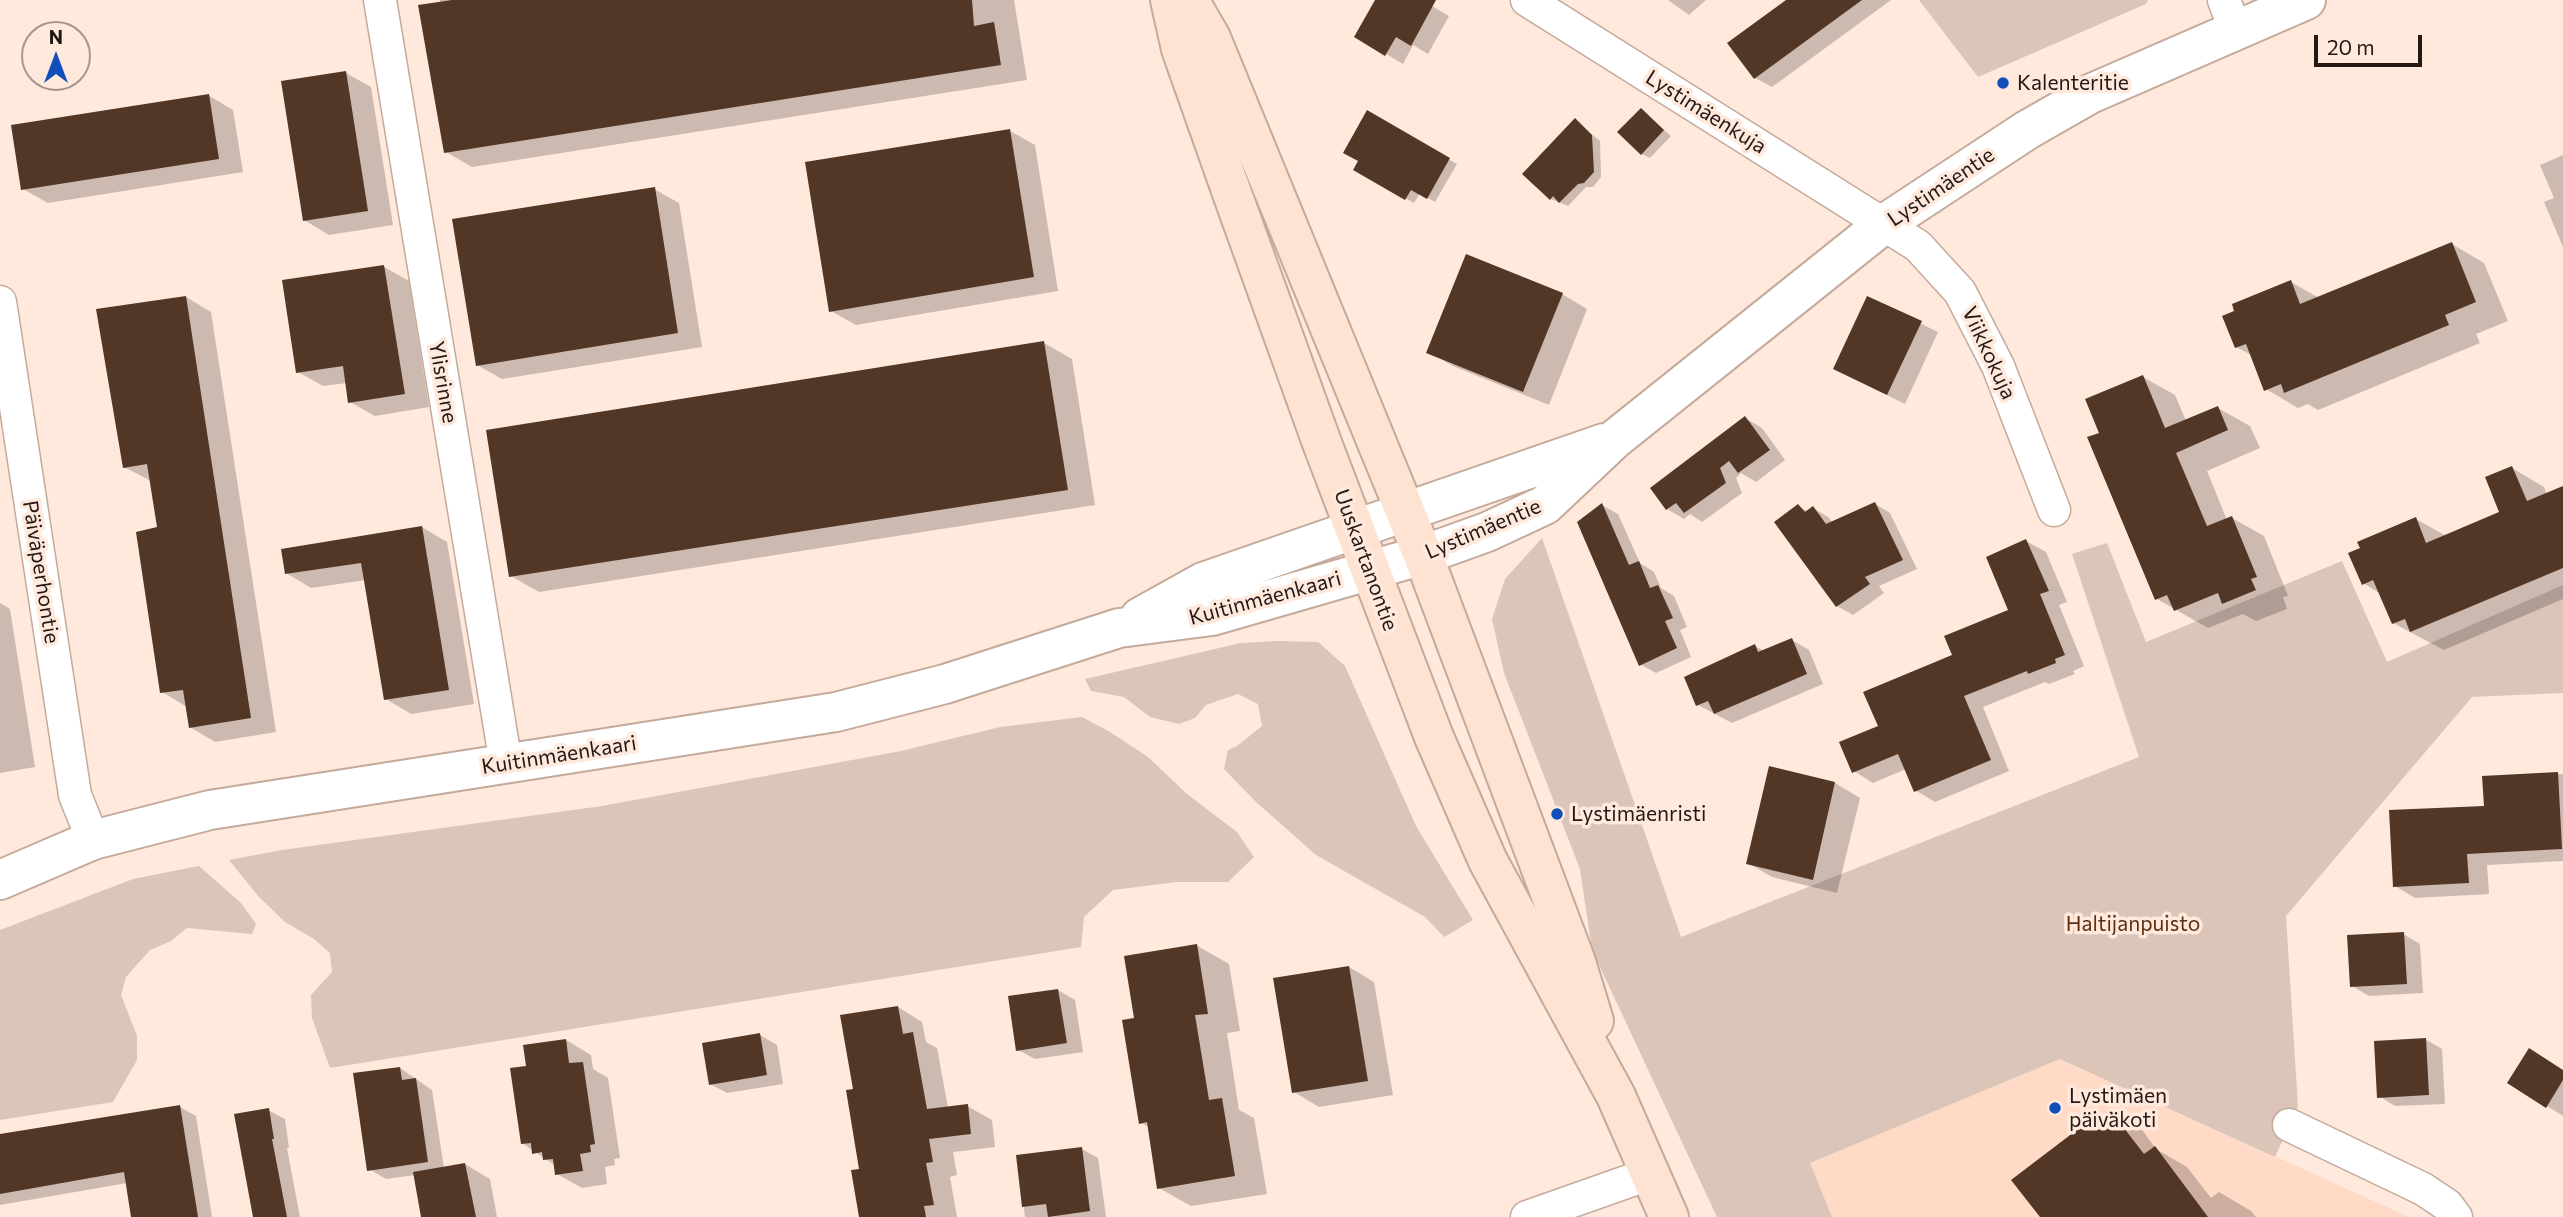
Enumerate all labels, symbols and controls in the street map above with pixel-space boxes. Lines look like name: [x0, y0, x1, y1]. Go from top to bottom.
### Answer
north arrow: [21, 21, 91, 91]
scale bar: [2318, 21, 2426, 65]
text: N: [49, 25, 63, 48]
text: 20 m: [2327, 34, 2375, 59]
street label: Lystimäenkuja: [1641, 65, 1771, 159]
place label: Kalenteritie: [2017, 70, 2129, 96]
marker: Kalenteritie: [1995, 75, 2011, 91]
street label: Lystimäentie: [1883, 142, 1999, 232]
street label: Viikkokuja: [1957, 303, 2021, 403]
street label: Ylisrinne: [423, 339, 463, 425]
street label: Uuskartanontie: [1329, 486, 1403, 634]
street label: Lystimäentie: [1421, 493, 1545, 565]
street label: Päiväperhontie: [17, 499, 65, 645]
street label: Kuitinmäenkaari: [1186, 566, 1344, 630]
street label: Kuitinmäenkaari: [480, 730, 638, 780]
place label: Lystimäenristi: [1571, 801, 1706, 827]
marker: Lystimäenristi: [1549, 806, 1565, 822]
park label: Haltijanpuisto: [2066, 911, 2200, 937]
place label: Lystimäen päiväkoti: [2069, 1083, 2167, 1133]
marker: Lystimäen päiväkoti: [2047, 1100, 2063, 1116]

